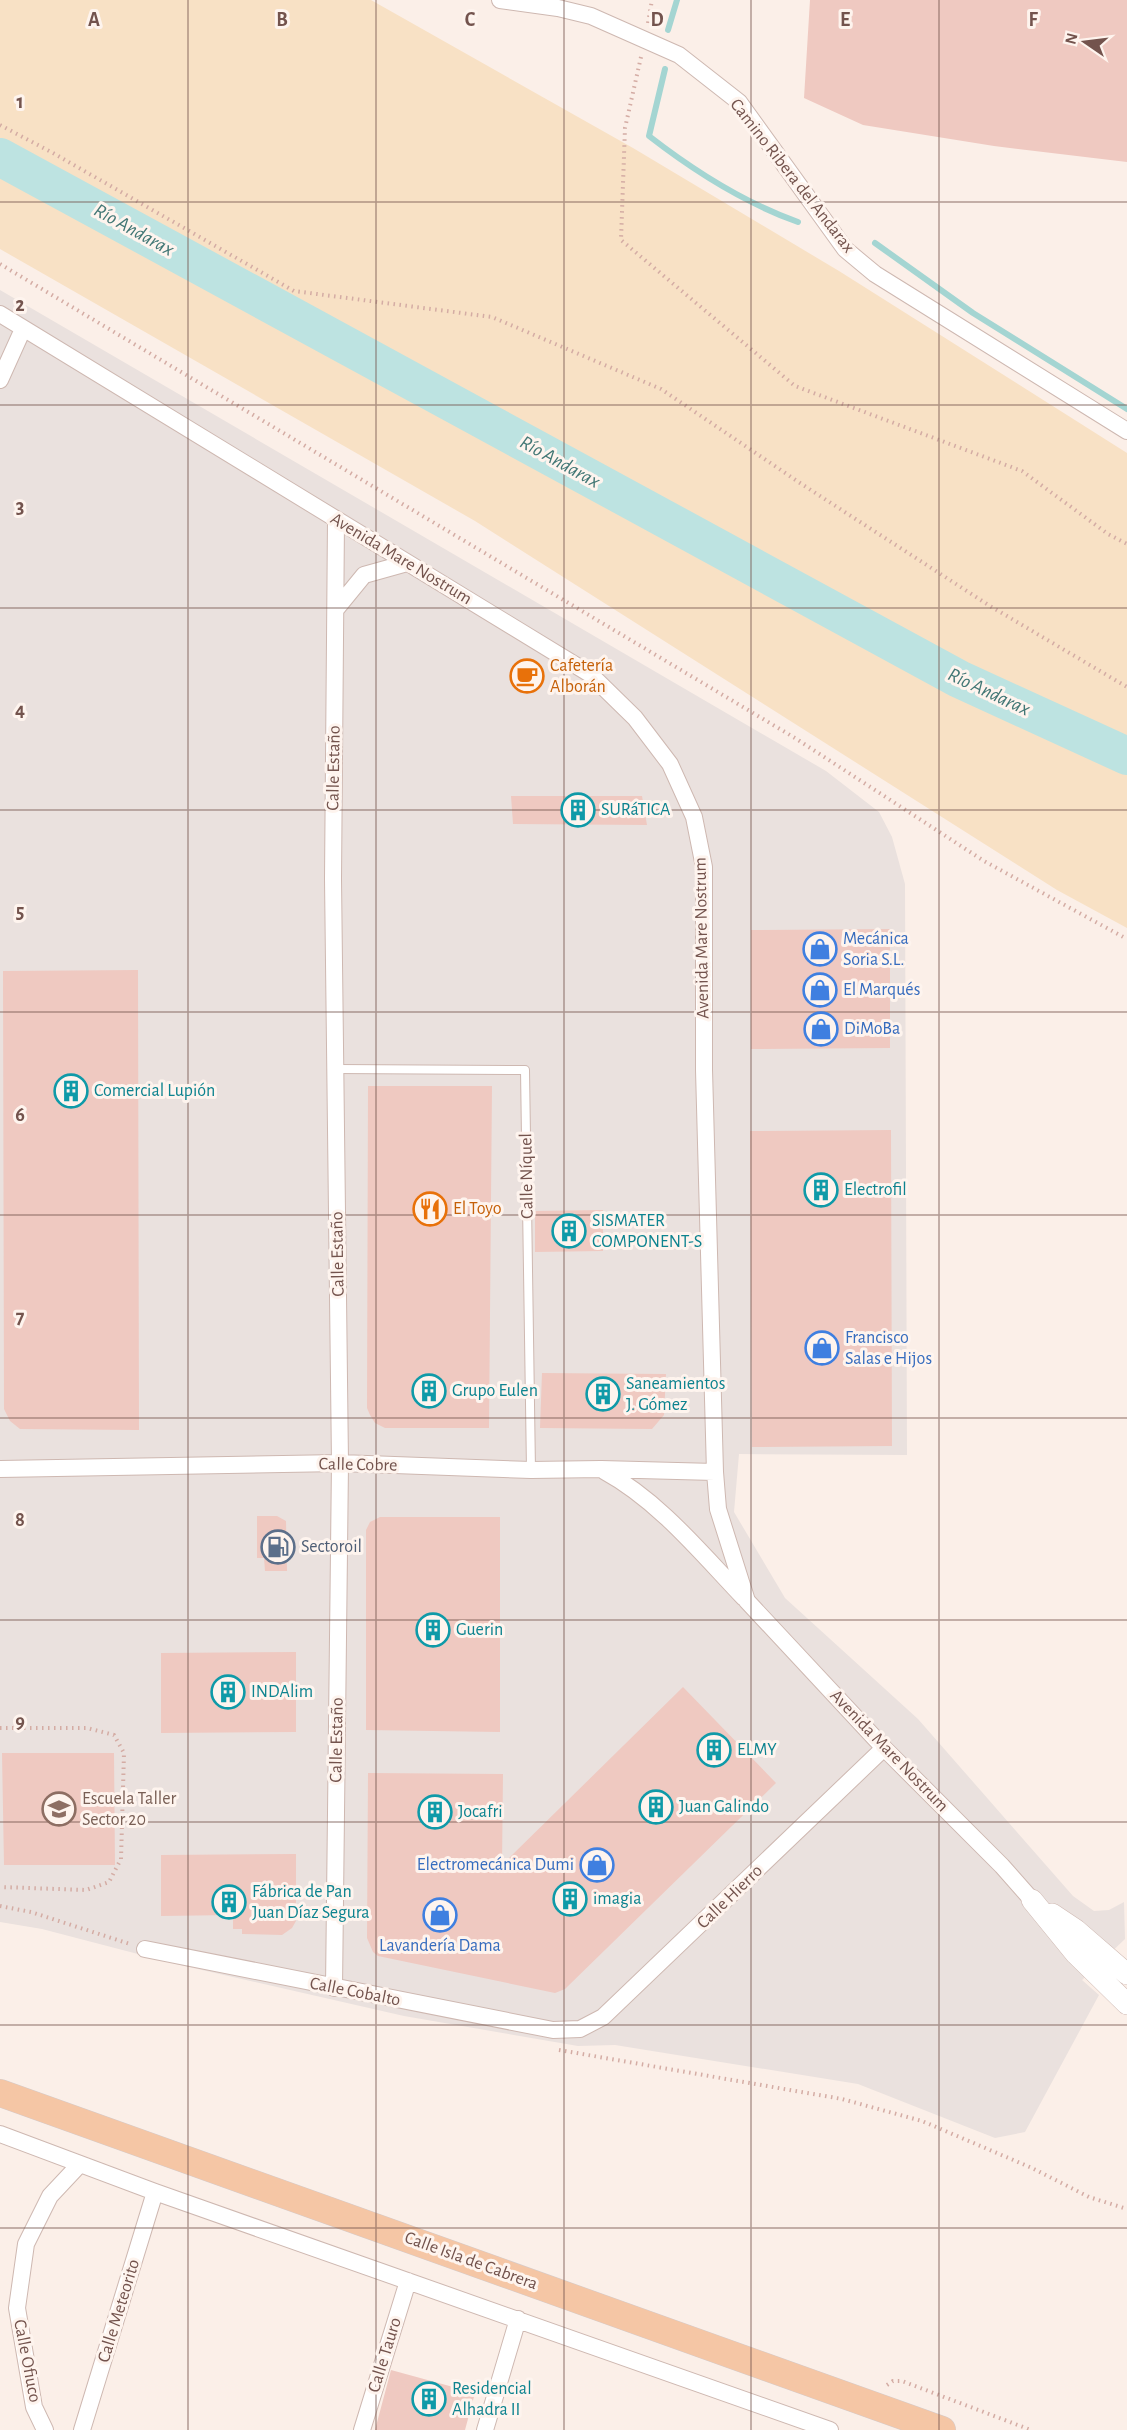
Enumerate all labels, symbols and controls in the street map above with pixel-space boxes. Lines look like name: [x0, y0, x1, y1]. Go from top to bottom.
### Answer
text: A: [88, 10, 100, 30]
text: B: [276, 10, 288, 30]
text: C: [465, 10, 476, 30]
text: D: [650, 10, 664, 30]
text: E: [840, 10, 850, 30]
text: F: [1028, 10, 1038, 30]
north arrow: [1055, 12, 1115, 72]
text: N: [1062, 31, 1081, 46]
text: 1: [16, 92, 24, 112]
street label: Camino Ribera del Andarax: [726, 96, 858, 257]
water label: Río Andarax: [91, 200, 178, 260]
text: 2: [15, 295, 25, 315]
water label: Río Andarax: [517, 432, 604, 492]
text: 3: [16, 497, 24, 517]
street label: Avenida Mare Nostrum: [327, 510, 475, 608]
place label: Cafetería Alborán: [550, 657, 613, 696]
cafe icon: Cafetería Alborán: [509, 658, 545, 694]
water label: Río Andarax: [945, 664, 1033, 720]
text: 4: [15, 700, 25, 720]
street label: Calle Estaño: [324, 725, 344, 811]
building icon: SURáTICA: [560, 792, 596, 828]
place label: SURáTICA: [601, 801, 671, 819]
street label: Avenida Mare Nostrum: [692, 857, 712, 1019]
text: 5: [16, 902, 24, 922]
place label: Mecánica Soria S.L.: [843, 930, 909, 969]
shop icon: Mecánica Soria S.L.: [802, 931, 838, 967]
shop icon: El Marqués: [802, 972, 838, 1008]
place label: El Marqués: [843, 981, 920, 999]
shop icon: DiMoBa: [803, 1011, 839, 1047]
place label: DiMoBa: [844, 1020, 900, 1038]
building icon: Comercial Lupión: [53, 1073, 89, 1109]
place label: Comercial Lupión: [94, 1082, 215, 1100]
text: 6: [15, 1105, 25, 1125]
street label: Calle Níquel: [517, 1133, 537, 1219]
building icon: Electrofil: [803, 1172, 839, 1208]
place label: Electrofil: [844, 1181, 907, 1199]
restaurant icon: El Toyo: [412, 1191, 448, 1227]
place label: El Toyo: [453, 1200, 502, 1218]
street label: Calle Estaño: [328, 1211, 348, 1297]
place label: SISMATER COMPONENT-S: [592, 1212, 702, 1251]
building icon: SISMATER COMPONENT-S: [551, 1213, 587, 1249]
text: 7: [16, 1307, 25, 1327]
place label: Francisco Salas e Hijos: [845, 1329, 932, 1368]
shop icon: Francisco Salas e Hijos: [804, 1330, 840, 1366]
building icon: Grupo Eulen: [411, 1373, 447, 1409]
place label: Saneamientos J. Gómez: [626, 1375, 725, 1414]
building icon: Saneamientos J. Gómez: [585, 1376, 621, 1412]
place label: Grupo Eulen: [452, 1382, 538, 1400]
street label: Calle Cobre: [318, 1455, 398, 1475]
text: 8: [15, 1510, 25, 1530]
fuel station icon: Sectoroil: [260, 1529, 296, 1565]
place label: Sectoroil: [301, 1538, 362, 1556]
building icon: Guerin: [415, 1612, 451, 1648]
place label: Guerin: [456, 1621, 503, 1639]
building icon: INDAlim: [210, 1674, 246, 1710]
place label: INDAlim: [251, 1683, 313, 1701]
street label: Avenida Mare Nostrum: [826, 1687, 952, 1815]
street label: Calle Estaño: [327, 1697, 347, 1783]
text: 9: [15, 1712, 25, 1732]
building icon: ELMY: [696, 1732, 732, 1768]
place label: ELMY: [737, 1741, 777, 1759]
building icon: Juan Galindo: [638, 1789, 674, 1825]
place label: Escuela Taller Sector 20: [82, 1790, 177, 1829]
school or university icon: Escuela Taller Sector 20: [41, 1791, 77, 1827]
building icon: Jocafri: [417, 1794, 453, 1830]
place label: Juan Galindo: [679, 1798, 769, 1816]
place label: Jocafri: [458, 1803, 503, 1821]
shop icon: Electromecánica Dumi: [579, 1847, 615, 1883]
place label: Electromecánica Dumi: [417, 1856, 574, 1874]
street label: Calle Hierro: [694, 1861, 766, 1932]
building icon: imagia: [552, 1881, 588, 1917]
place label: Fábrica de Pan Juan Díaz Segura: [252, 1883, 370, 1922]
building icon: Fábrica de Pan Juan Díaz Segura: [211, 1884, 247, 1920]
place label: imagia: [593, 1890, 642, 1908]
shop icon: Lavandería Dama: [422, 1897, 458, 1933]
place label: Lavandería Dama: [379, 1937, 501, 1955]
street label: Calle Cobalto: [308, 1974, 402, 2010]
street label: Calle Isla de Cabrera: [402, 2229, 540, 2293]
street label: Calle Meteorito: [95, 2257, 143, 2365]
street label: Calle Tauro: [365, 2315, 405, 2395]
street label: Calle Ofiuco: [10, 2318, 44, 2404]
place label: Residencial Alhadra II: [452, 2380, 532, 2419]
building icon: Residencial Alhadra II: [411, 2381, 447, 2417]

